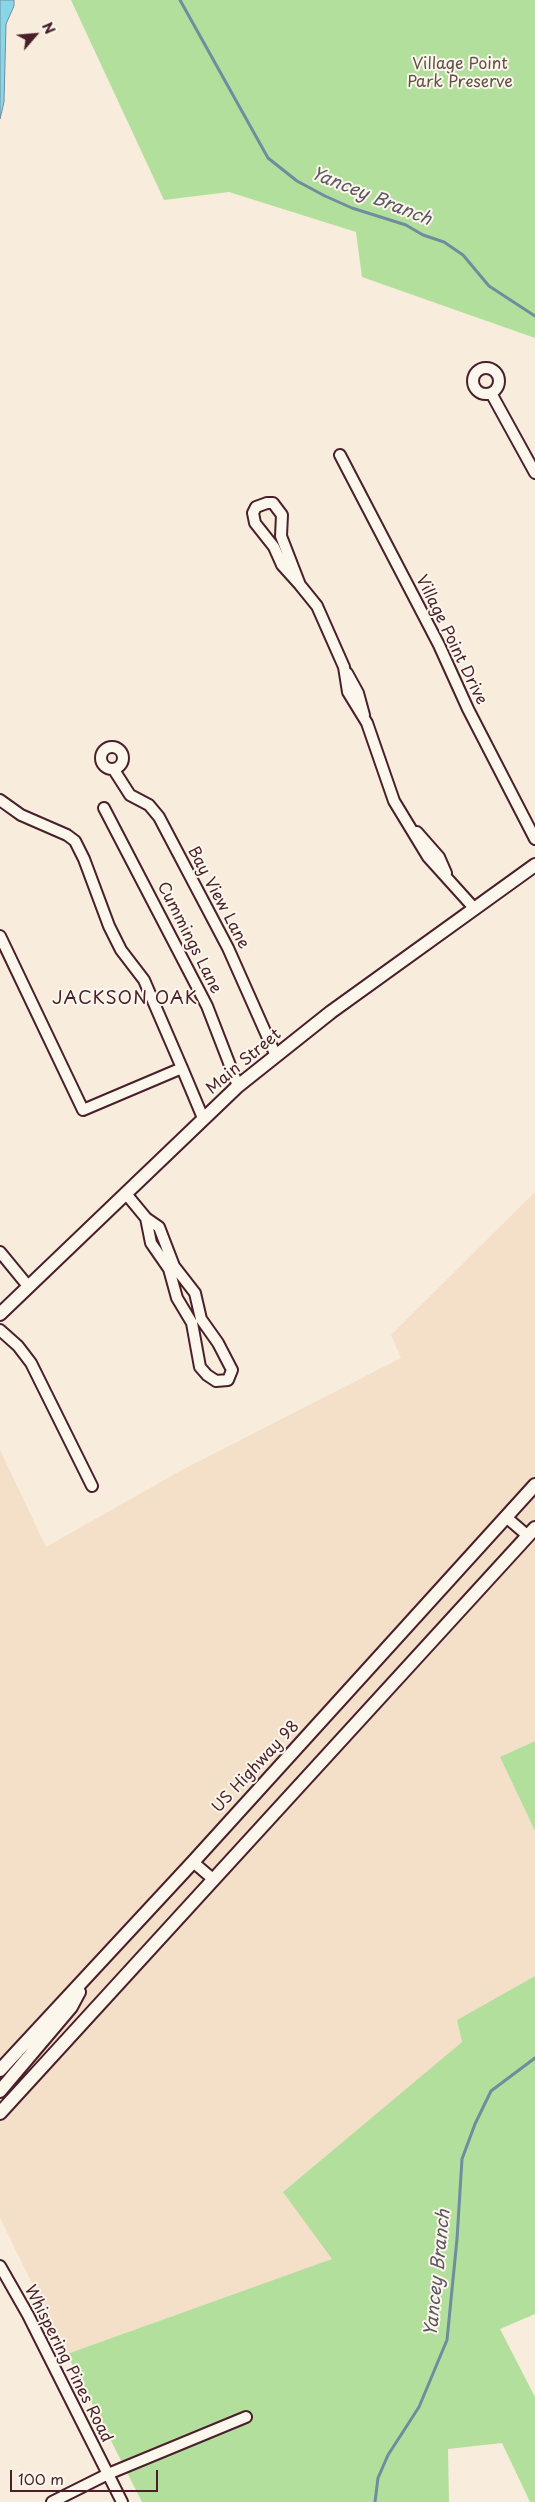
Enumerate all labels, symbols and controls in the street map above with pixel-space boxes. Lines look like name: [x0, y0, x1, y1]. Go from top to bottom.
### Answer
north arrow: [10, 10, 60, 60]
text: N: [37, 18, 61, 38]
park label: Village Point Park Preserve: [407, 55, 513, 93]
water label: Yancey Branch: [308, 163, 434, 231]
street label: Village Point Drive: [411, 572, 491, 708]
street label: Bay View Lane: [183, 844, 253, 952]
street label: Cummings Lane: [153, 879, 225, 997]
district label: JACKSON OAK: [50, 988, 200, 1010]
street label: Main Street: [203, 1025, 285, 1099]
street label: US Highway 98: [208, 1717, 304, 1817]
water label: Yancey Branch: [421, 2208, 455, 2338]
street label: Whispering Pines Road: [20, 2282, 116, 2446]
scale bar: [12, 2460, 160, 2492]
text: 100 m: [18, 2467, 64, 2490]

